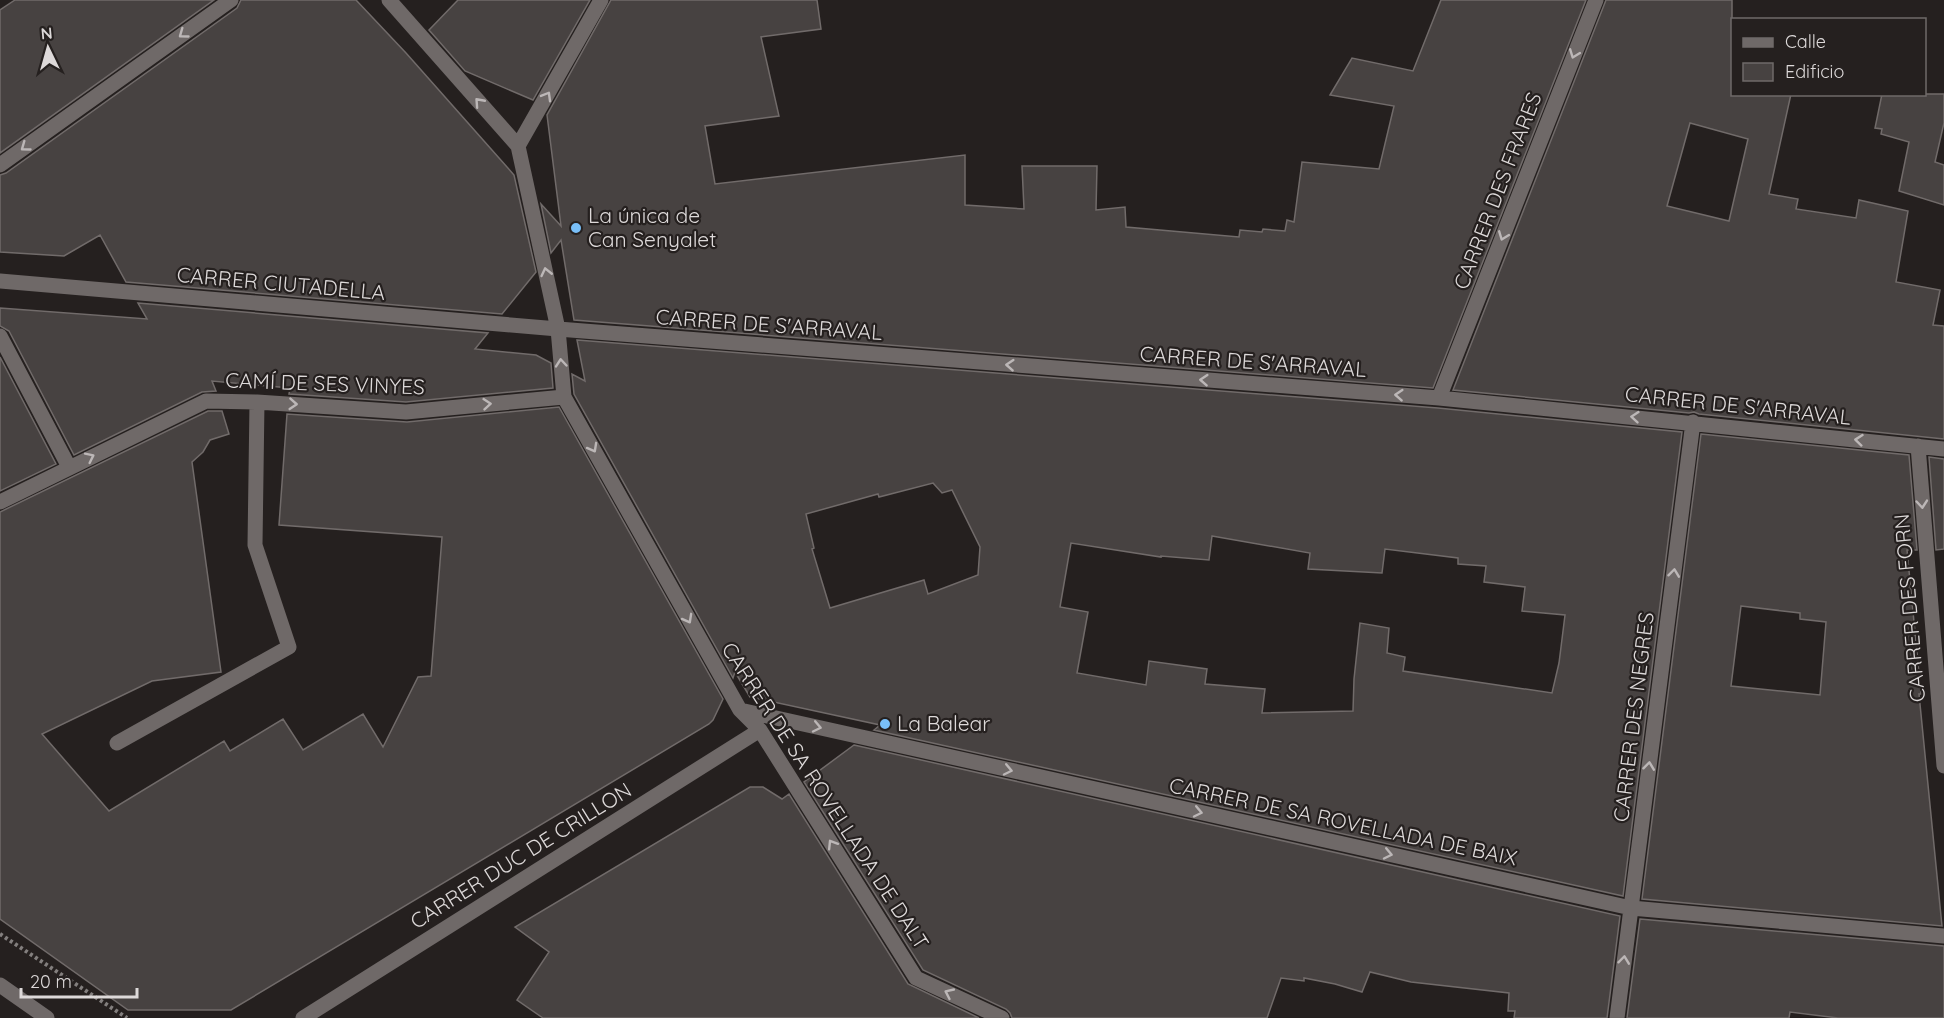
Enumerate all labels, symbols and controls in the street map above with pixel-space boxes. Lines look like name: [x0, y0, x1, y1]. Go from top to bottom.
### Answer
north arrow: [18, 18, 78, 78]
legend: [1731, 18, 1926, 96]
text: N: [40, 23, 53, 44]
one-way arrow: [179, 27, 190, 38]
text: Calle: [1785, 30, 1826, 53]
one-way arrow: [1569, 48, 1581, 59]
text: Edificio: [1785, 60, 1844, 83]
street label: CARRER DES FRARES: [1447, 88, 1547, 293]
one-way arrow: [540, 92, 552, 102]
one-way arrow: [475, 98, 486, 109]
one-way arrow: [20, 140, 31, 151]
place label: La única de Can Senyalet: [588, 202, 716, 252]
marker: La única de Can Senyalet: [569, 221, 583, 235]
one-way arrow: [1498, 230, 1510, 241]
street label: CARRER CIUTADELLA: [176, 261, 386, 305]
one-way arrow: [540, 267, 553, 277]
street label: CARRER DE S'ARRAVAL: [655, 303, 883, 345]
street label: CARRER DE S'ARRAVAL: [1139, 340, 1367, 382]
one-way arrow: [1005, 358, 1014, 371]
one-way arrow: [555, 359, 568, 368]
street label: CAMÍ DE SES VINYES: [225, 367, 425, 399]
one-way arrow: [1200, 374, 1209, 387]
street label: CARRER DE S'ARRAVAL: [1624, 380, 1852, 430]
one-way arrow: [1394, 389, 1403, 402]
one-way arrow: [288, 397, 297, 410]
one-way arrow: [483, 398, 492, 411]
one-way arrow: [1630, 411, 1639, 424]
one-way arrow: [1855, 434, 1864, 447]
one-way arrow: [586, 442, 597, 453]
one-way arrow: [83, 453, 94, 465]
one-way arrow: [1916, 500, 1929, 509]
street label: CARRER DES FORN: [1888, 513, 1930, 703]
one-way arrow: [1667, 568, 1679, 578]
street label: CARRER DES NEGRES: [1607, 610, 1659, 823]
one-way arrow: [681, 612, 692, 623]
street label: CARRER DE SA ROVELLADA DE DALT: [717, 637, 935, 954]
place label: La Balear: [897, 710, 990, 736]
marker: La Balear: [878, 717, 892, 731]
one-way arrow: [812, 720, 822, 733]
one-way arrow: [1002, 762, 1012, 775]
one-way arrow: [1642, 762, 1655, 771]
street label: CARRER DE SA ROVELLADA DE BAIX: [1167, 771, 1520, 871]
street label: CARRER DUC DE CRILLON: [405, 776, 636, 934]
one-way arrow: [1193, 805, 1203, 818]
one-way arrow: [827, 840, 839, 850]
one-way arrow: [1383, 847, 1393, 860]
one-way arrow: [1618, 955, 1630, 965]
scale bar: [21, 961, 136, 999]
text: 20 m: [30, 970, 72, 993]
one-way arrow: [945, 989, 956, 1001]

